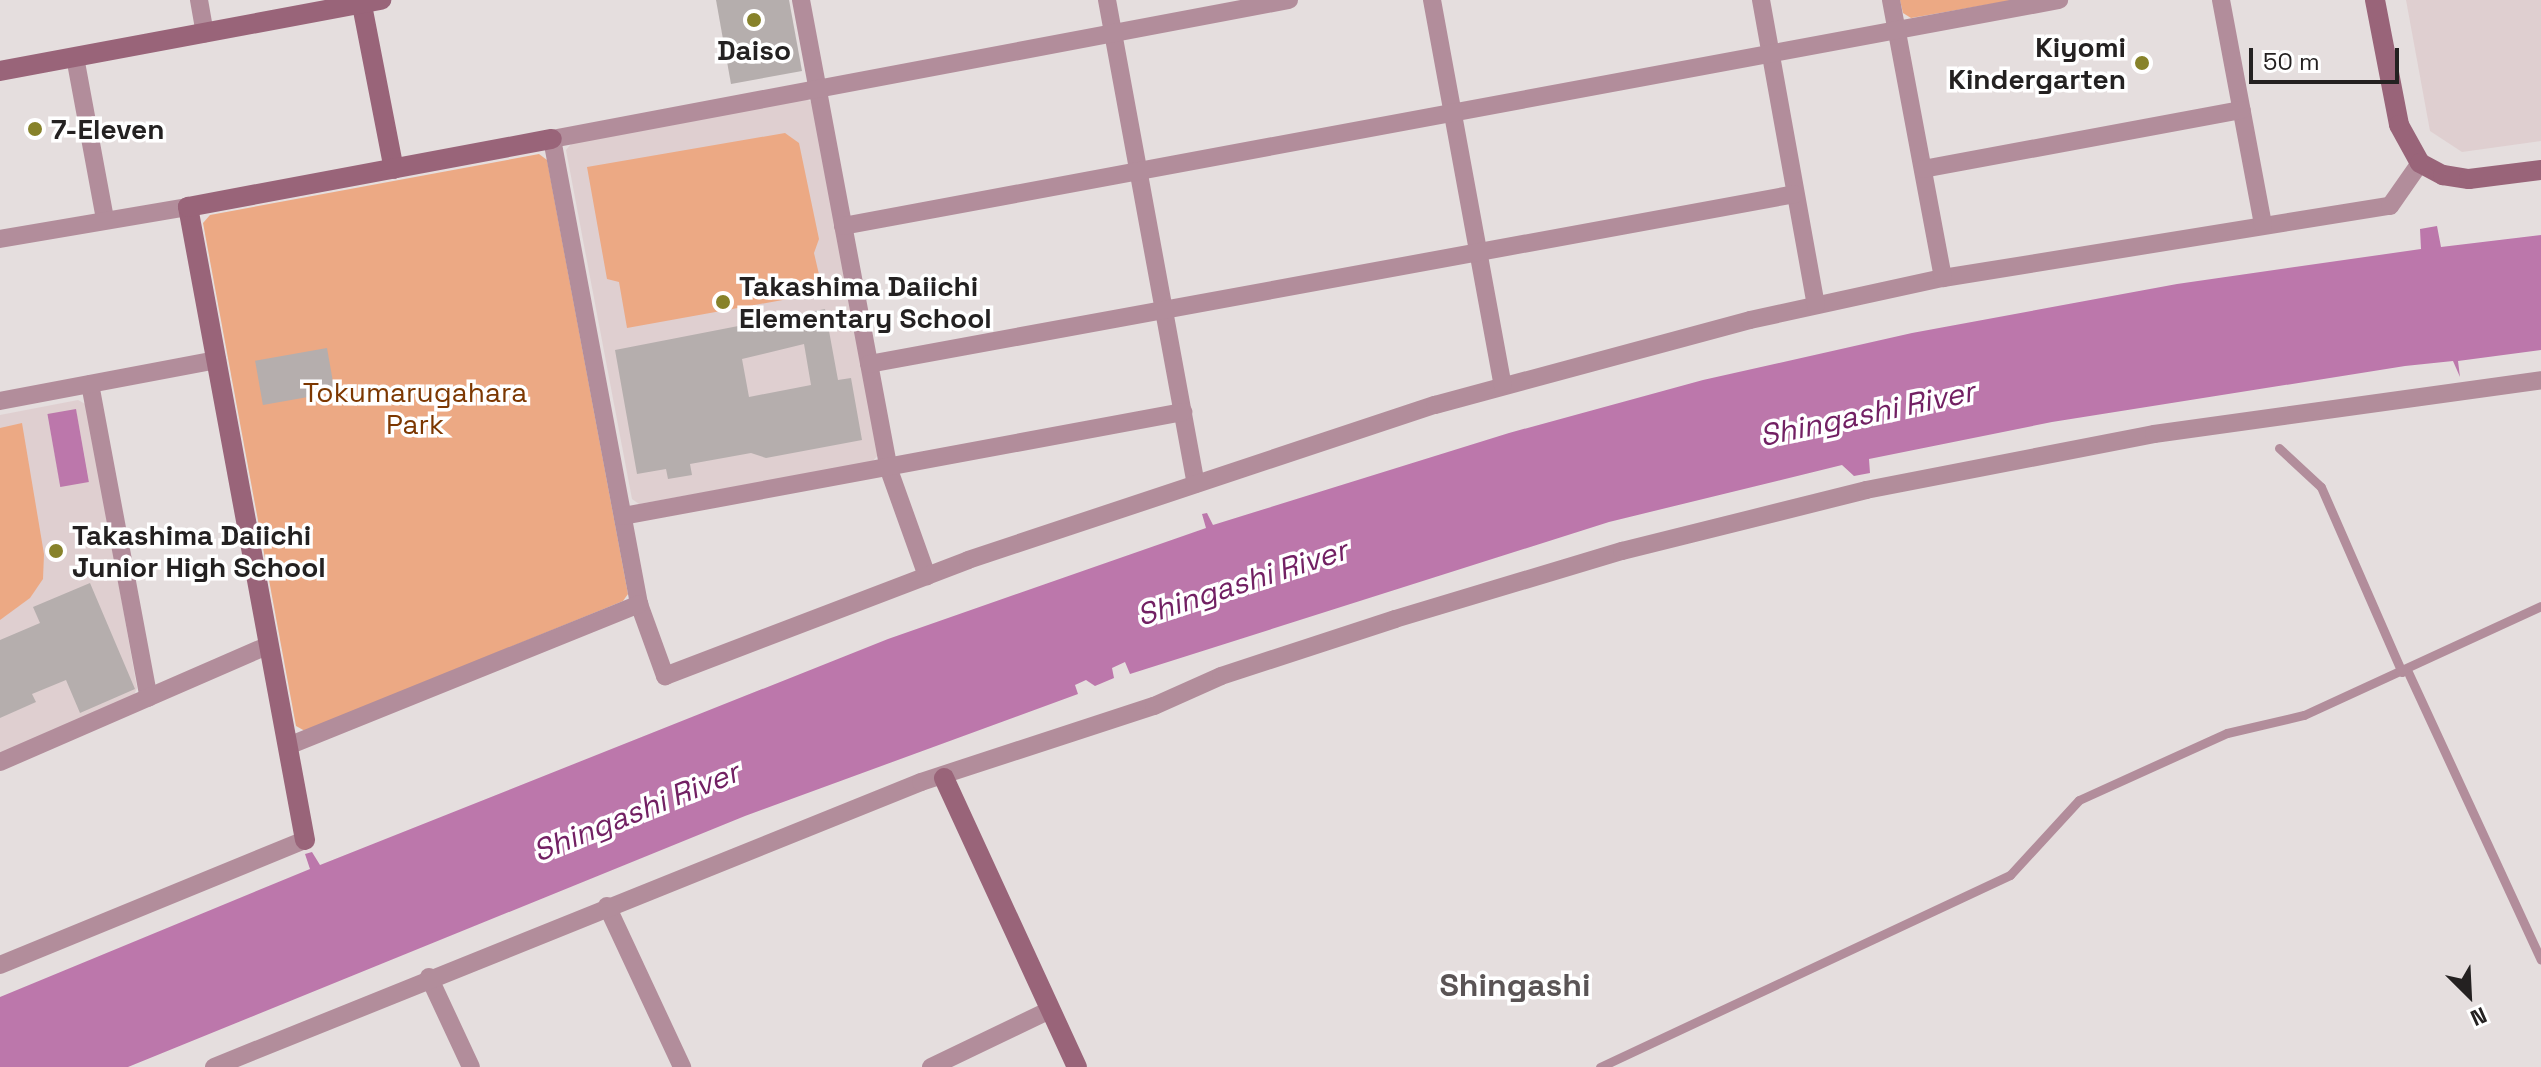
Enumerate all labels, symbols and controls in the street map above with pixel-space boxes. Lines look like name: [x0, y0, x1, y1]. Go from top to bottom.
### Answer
marker: Daiso: [745, 11, 763, 29]
place label: Kiyomi Kindergarten: [1948, 30, 2126, 96]
scale bar: [2253, 32, 2403, 82]
place label: Daiso: [717, 33, 791, 67]
text: 50 m: [2263, 46, 2320, 77]
marker: Kiyomi Kindergarten: [2133, 54, 2151, 72]
place label: 7-Eleven: [51, 112, 165, 146]
marker: 7-Eleven: [26, 120, 44, 138]
place label: Takashima Daiichi Elementary School: [739, 269, 992, 335]
marker: Takashima Daiichi Elementary School: [714, 293, 732, 311]
water label: Shingashi River: [1756, 374, 1978, 454]
park label: Tokumarugahara Park: [303, 375, 527, 441]
place label: Takashima Daiichi Junior High School: [72, 518, 326, 584]
water label: Shingashi River: [1132, 532, 1352, 634]
marker: Takashima Daiichi Junior High School: [47, 542, 65, 560]
water label: Shingashi River: [528, 754, 744, 870]
north arrow: [2429, 955, 2509, 1035]
district label: Shingashi: [1439, 966, 1591, 1004]
text: N: [2466, 1001, 2491, 1033]

